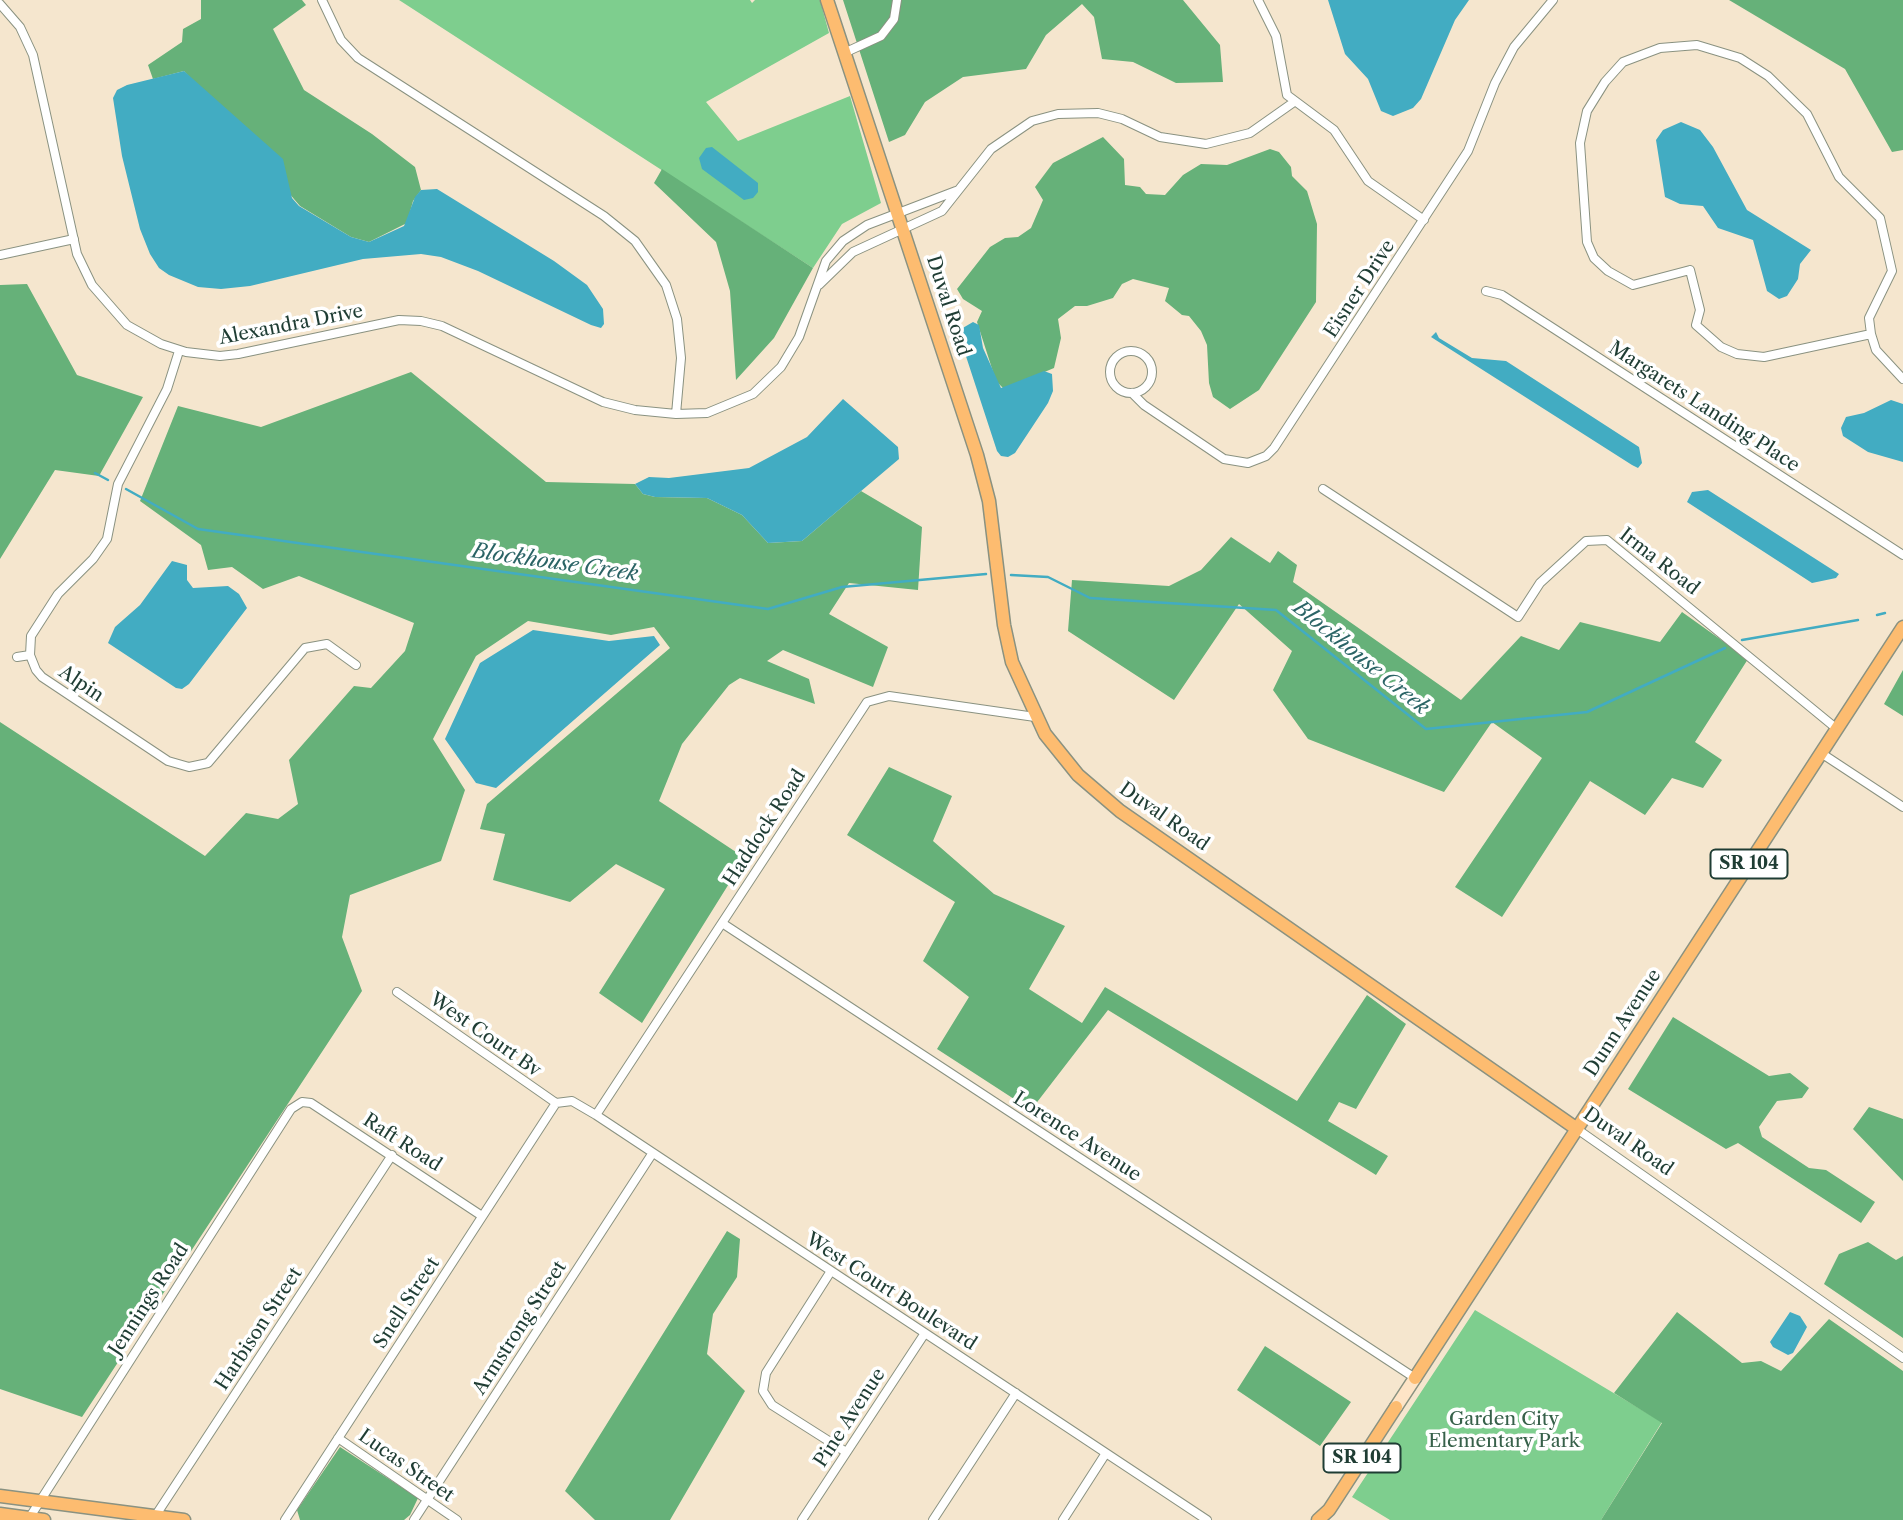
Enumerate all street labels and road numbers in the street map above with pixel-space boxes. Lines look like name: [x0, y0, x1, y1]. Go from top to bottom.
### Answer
street label: Eisner Drive: [1320, 236, 1400, 342]
street label: Duval Road: [921, 253, 975, 359]
street label: Alexandra Drive: [217, 300, 365, 350]
street label: Margarets Landing Place: [1604, 337, 1804, 477]
street label: Irma Road: [1615, 524, 1703, 600]
street label: Alpin: [54, 661, 108, 707]
street label: Haddock Road: [719, 766, 811, 890]
street label: Duval Road: [1115, 778, 1213, 856]
road number: SR 104: [1710, 850, 1788, 878]
street label: Dunn Avenue: [1580, 965, 1666, 1081]
street label: West Court Bv: [425, 988, 545, 1082]
street label: Lorence Avenue: [1009, 1087, 1145, 1187]
street label: Duval Road: [1579, 1103, 1677, 1181]
street label: Raft Road: [358, 1109, 446, 1177]
street label: West Court Boulevard: [801, 1228, 981, 1356]
street label: Jennings Road: [104, 1240, 194, 1360]
street label: Snell Street: [369, 1253, 445, 1353]
street label: Armstrong Street: [468, 1257, 572, 1399]
street label: Harbison Street: [211, 1263, 307, 1395]
street label: Pine Avenue: [810, 1364, 890, 1472]
street label: Lucas Street: [354, 1425, 458, 1507]
road number: SR 104: [1324, 1443, 1400, 1472]

